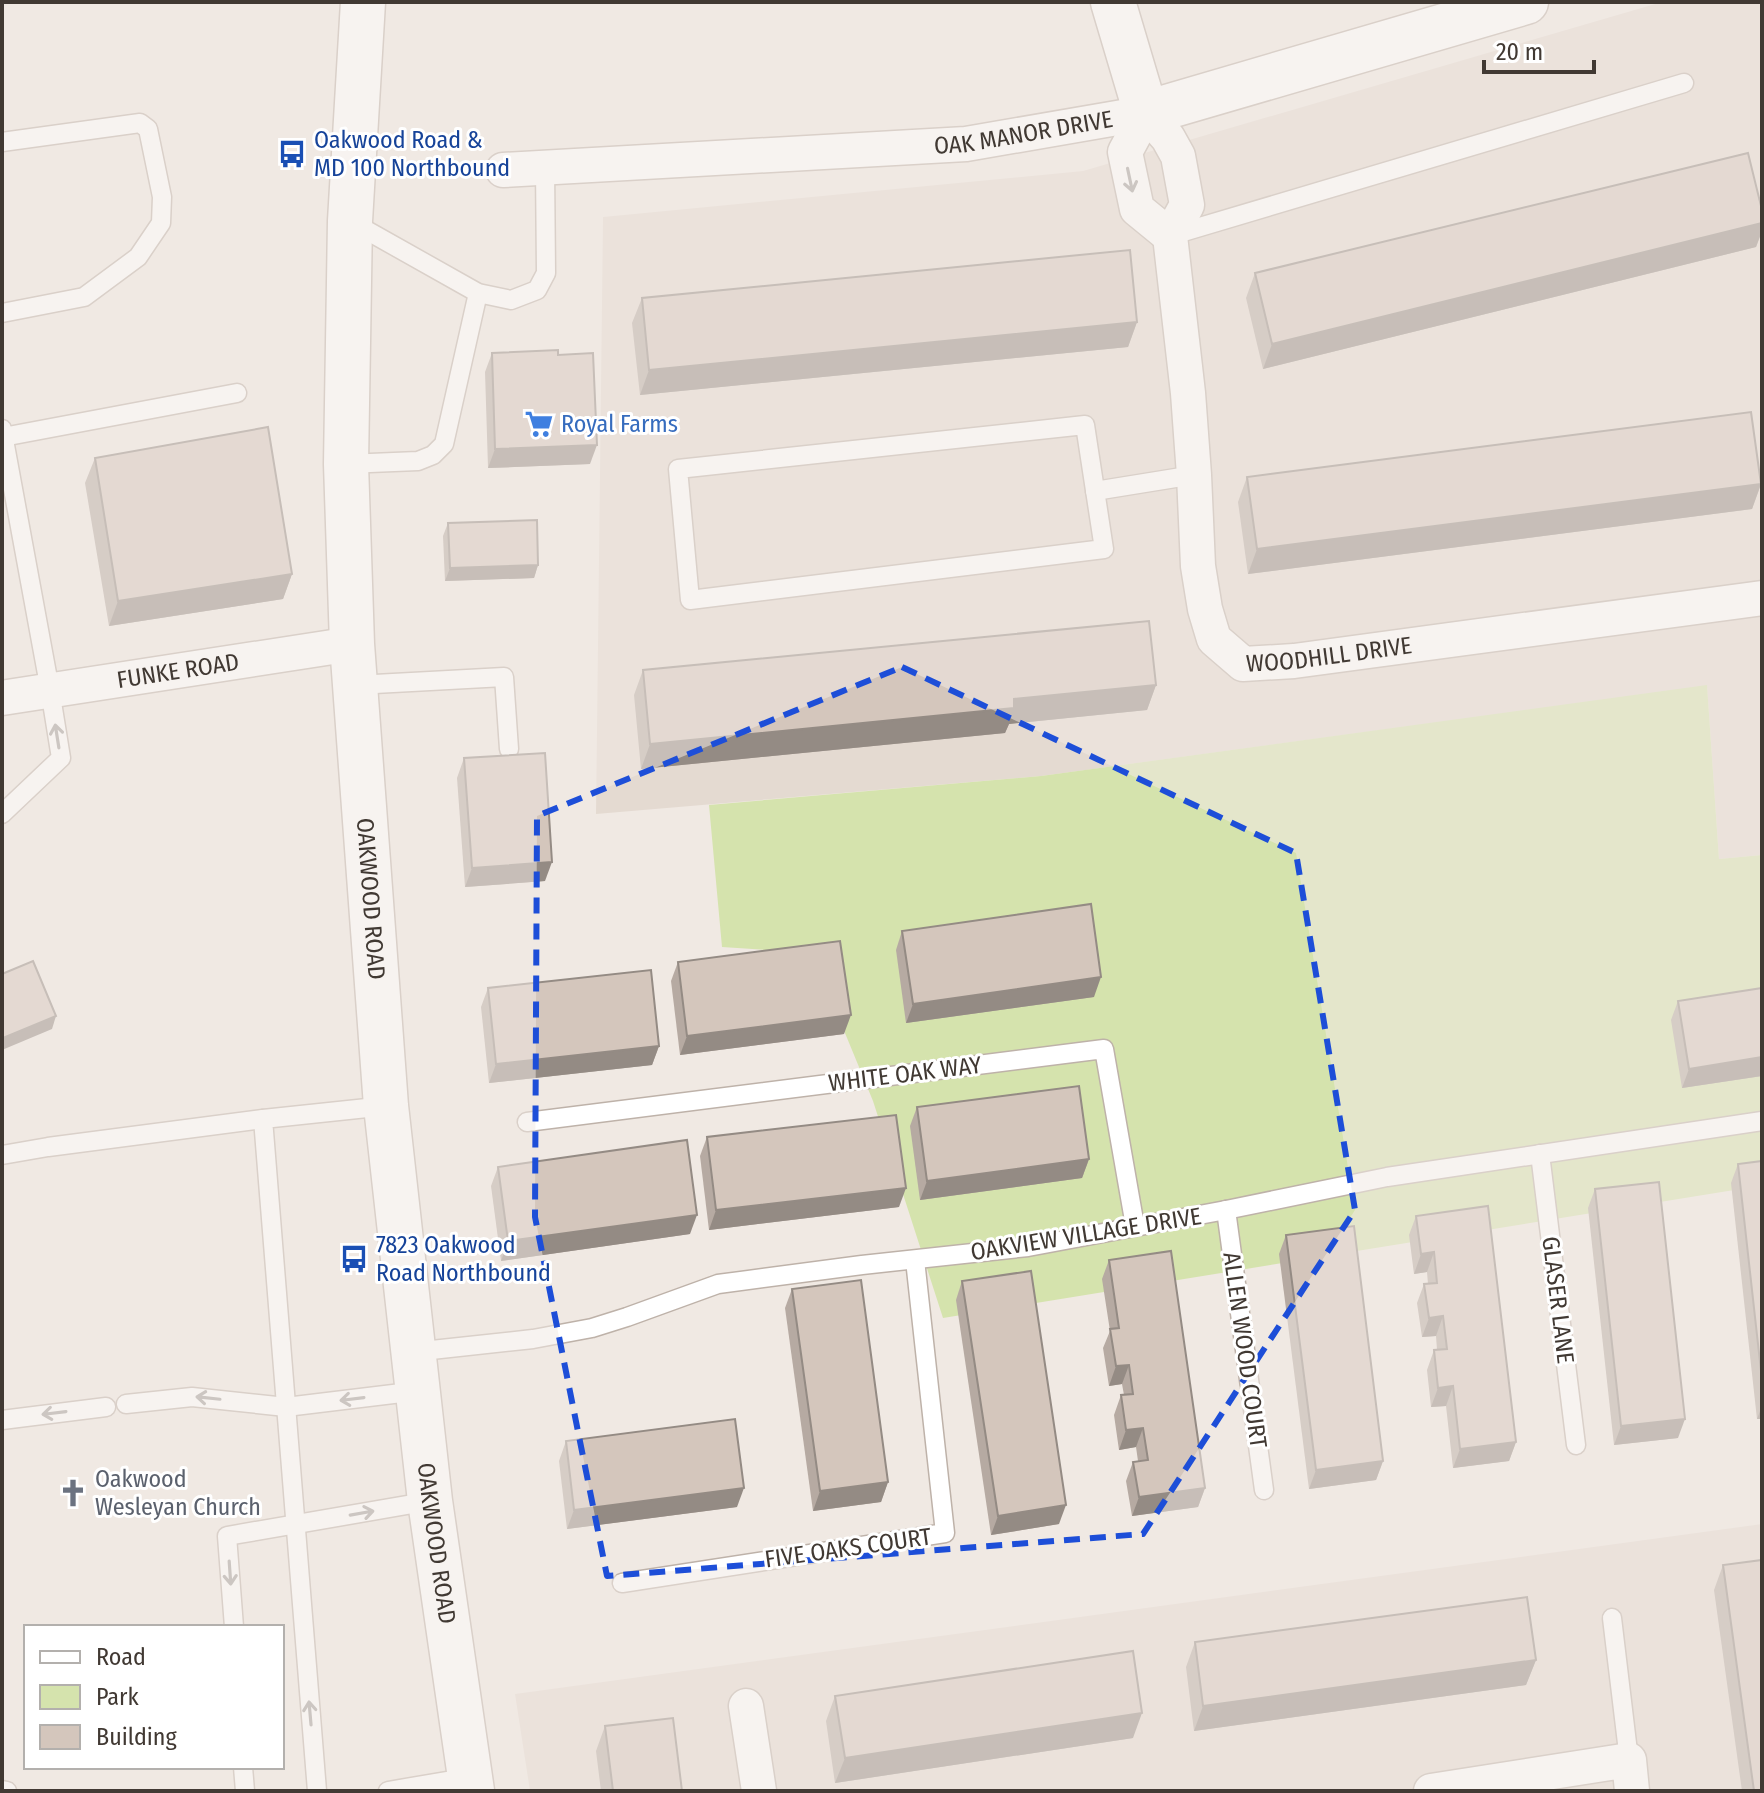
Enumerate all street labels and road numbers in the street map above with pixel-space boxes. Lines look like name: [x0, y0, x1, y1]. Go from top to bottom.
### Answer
street label: OAK MANOR DRIVE: [933, 105, 1115, 160]
street label: WOODHILL DRIVE: [1245, 631, 1413, 678]
street label: FUNKE ROAD: [115, 648, 241, 694]
street label: OAKWOOD ROAD: [351, 817, 391, 981]
street label: WHITE OAK WAY: [827, 1051, 983, 1097]
street label: OAKVIEW VILLAGE DRIVE: [969, 1202, 1203, 1266]
street label: GLASER LANE: [1536, 1235, 1580, 1365]
street label: ALLEN WOOD COURT: [1217, 1250, 1273, 1450]
street label: OAKWOOD ROAD: [412, 1461, 462, 1626]
street label: FIVE OAKS COURT: [763, 1522, 933, 1574]

